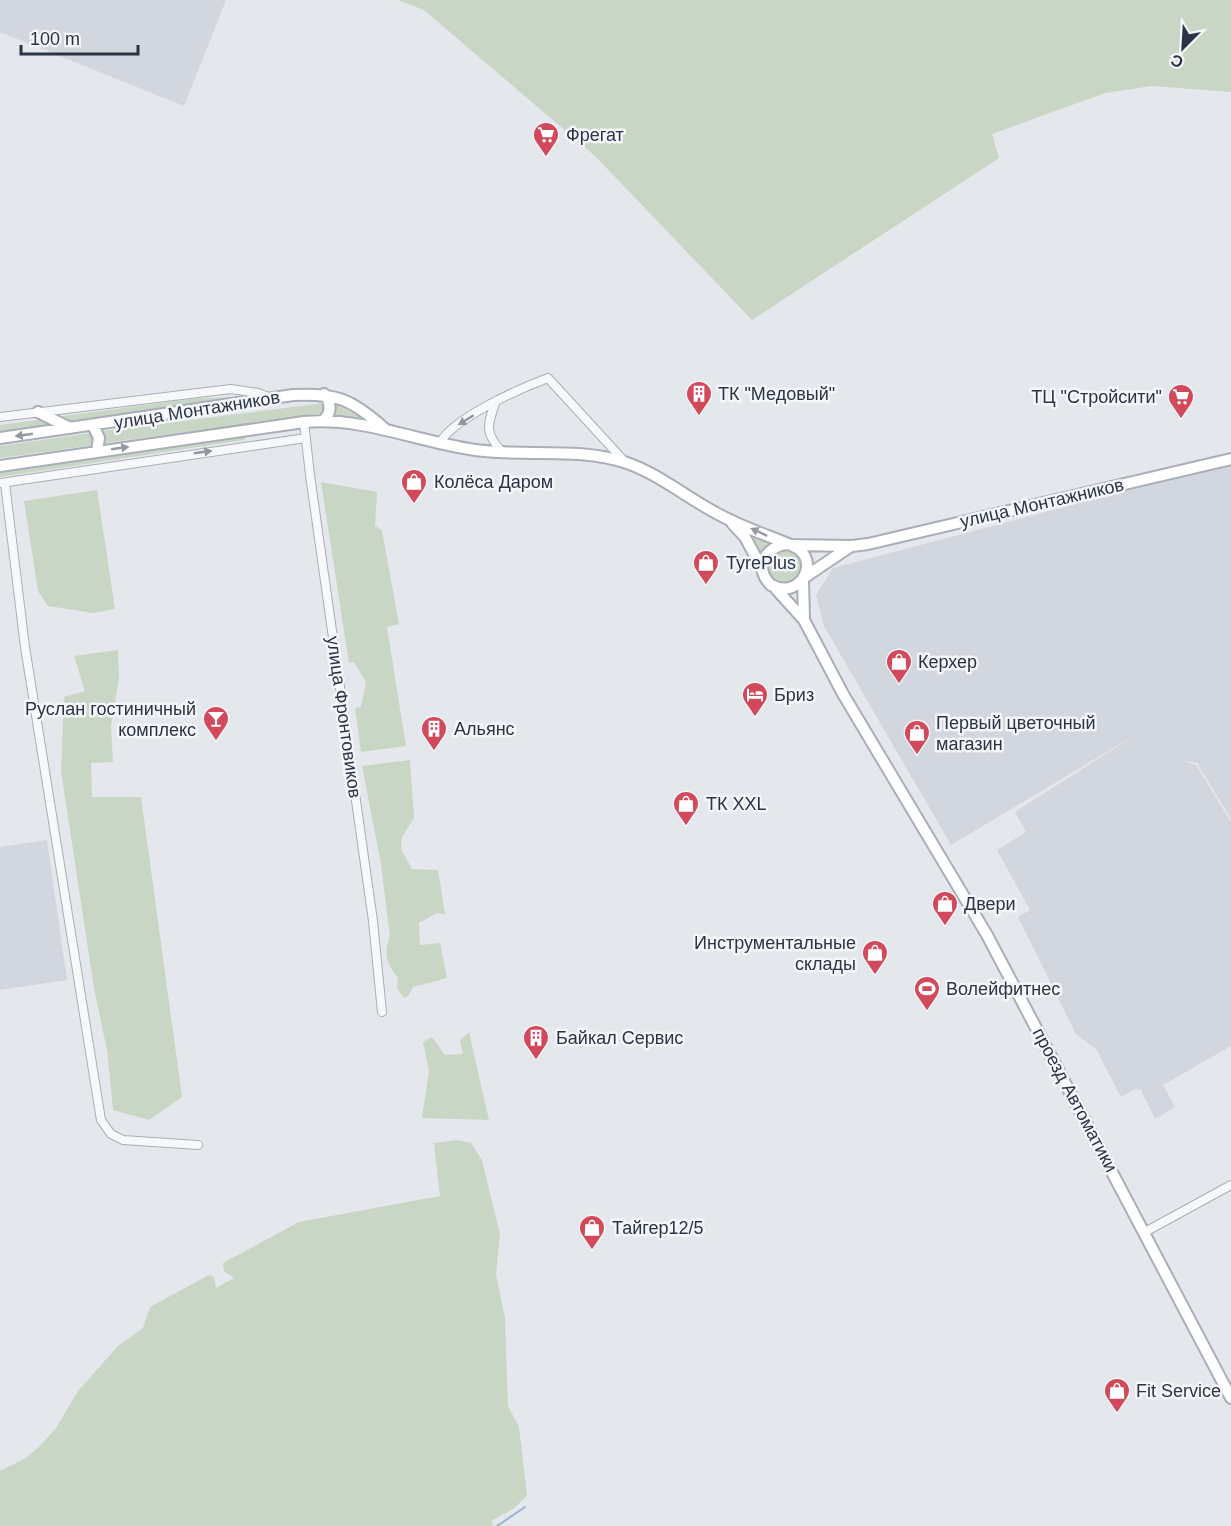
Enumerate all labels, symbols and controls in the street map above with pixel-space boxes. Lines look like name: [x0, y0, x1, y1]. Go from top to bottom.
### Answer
scale bar: [21, 18, 138, 56]
north arrow: [1153, 18, 1213, 78]
text: 100 m: [30, 29, 80, 49]
text: С: [1168, 51, 1186, 71]
supermarket icon: Фрегат: [531, 120, 561, 158]
place label: Фрегат: [566, 125, 624, 145]
building icon: ТК "Медовый": [684, 379, 714, 417]
supermarket icon: ТЦ "Стройсити": [1166, 382, 1196, 420]
place label: ТК "Медовый": [718, 384, 835, 404]
street label: улица Монтажников: [113, 387, 281, 433]
place label: ТЦ "Стройсити": [1031, 387, 1162, 407]
one-way arrow: [458, 414, 474, 425]
one-way arrow: [15, 430, 34, 439]
one-way arrow: [111, 443, 130, 452]
one-way arrow: [194, 448, 213, 457]
shop icon: Колёса Даром: [399, 467, 429, 505]
place label: Колёса Даром: [434, 472, 553, 492]
street label: улица Монтажников: [958, 474, 1126, 532]
one-way arrow: [750, 527, 767, 536]
shop icon: TyrePlus: [691, 548, 721, 586]
place label: TyrePlus: [726, 553, 796, 573]
street label: улица Фронтовиков: [323, 635, 365, 799]
shop icon: Керхер: [884, 647, 914, 685]
place label: Керхер: [918, 652, 977, 672]
hotel icon: Бриз: [740, 680, 770, 718]
place label: Бриз: [774, 685, 814, 705]
place label: Руслан гостиничный комплекс: [25, 699, 196, 740]
bar icon: Руслан гостиничный комплекс: [201, 704, 231, 742]
place label: Первый цветочный магазин: [936, 713, 1096, 754]
building icon: Альянс: [419, 714, 449, 752]
shop icon: Первый цветочный магазин: [902, 718, 932, 756]
place label: Альянс: [454, 719, 515, 739]
shop icon: ТК XXL: [671, 789, 701, 827]
place label: ТК XXL: [706, 794, 767, 814]
shop icon: Двери: [930, 889, 960, 927]
place label: Двери: [964, 894, 1016, 914]
place label: Инструментальные склады: [694, 933, 856, 974]
shop icon: Инструментальные склады: [860, 938, 890, 976]
sports icon: Волейфитнес: [912, 974, 942, 1012]
place label: Волейфитнес: [946, 979, 1060, 999]
building icon: Байкал Сервис: [521, 1023, 551, 1061]
street label: проезд Автоматики: [1029, 1025, 1121, 1175]
place label: Байкал Сервис: [556, 1028, 683, 1048]
shop icon: Тайгер12/5: [577, 1213, 607, 1251]
place label: Тайгер12/5: [612, 1218, 703, 1238]
shop icon: Fit Service: [1102, 1376, 1132, 1414]
place label: Fit Service: [1136, 1381, 1221, 1401]

